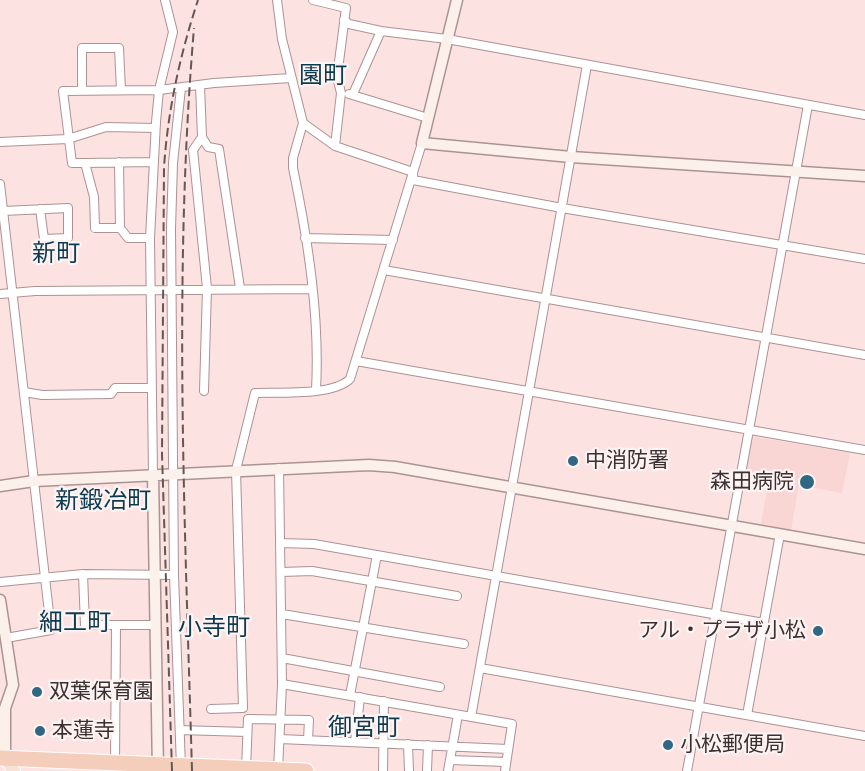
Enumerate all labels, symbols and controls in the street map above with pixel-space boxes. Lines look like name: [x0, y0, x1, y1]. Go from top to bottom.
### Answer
district label: 園町: [299, 62, 347, 90]
district label: 新町: [32, 240, 80, 268]
place label: 中消防署: [585, 448, 669, 474]
marker: 中消防署: [566, 454, 580, 468]
place label: 森田病院: [710, 469, 794, 495]
marker: 森田病院: [798, 473, 816, 491]
district label: 新鍛冶町: [55, 487, 151, 515]
district label: 細工町: [39, 609, 111, 637]
district label: 小寺町: [178, 614, 250, 642]
place label: アル・プラザ小松: [638, 618, 806, 644]
marker: アル・プラザ小松: [811, 624, 825, 638]
place label: 双葉保育園: [49, 679, 154, 705]
marker: 双葉保育園: [30, 685, 44, 699]
district label: 御宮町: [328, 714, 400, 742]
place label: 本蓮寺: [52, 718, 115, 744]
marker: 本蓮寺: [33, 724, 47, 738]
place label: 小松郵便局: [680, 732, 785, 758]
marker: 小松郵便局: [661, 738, 675, 752]

